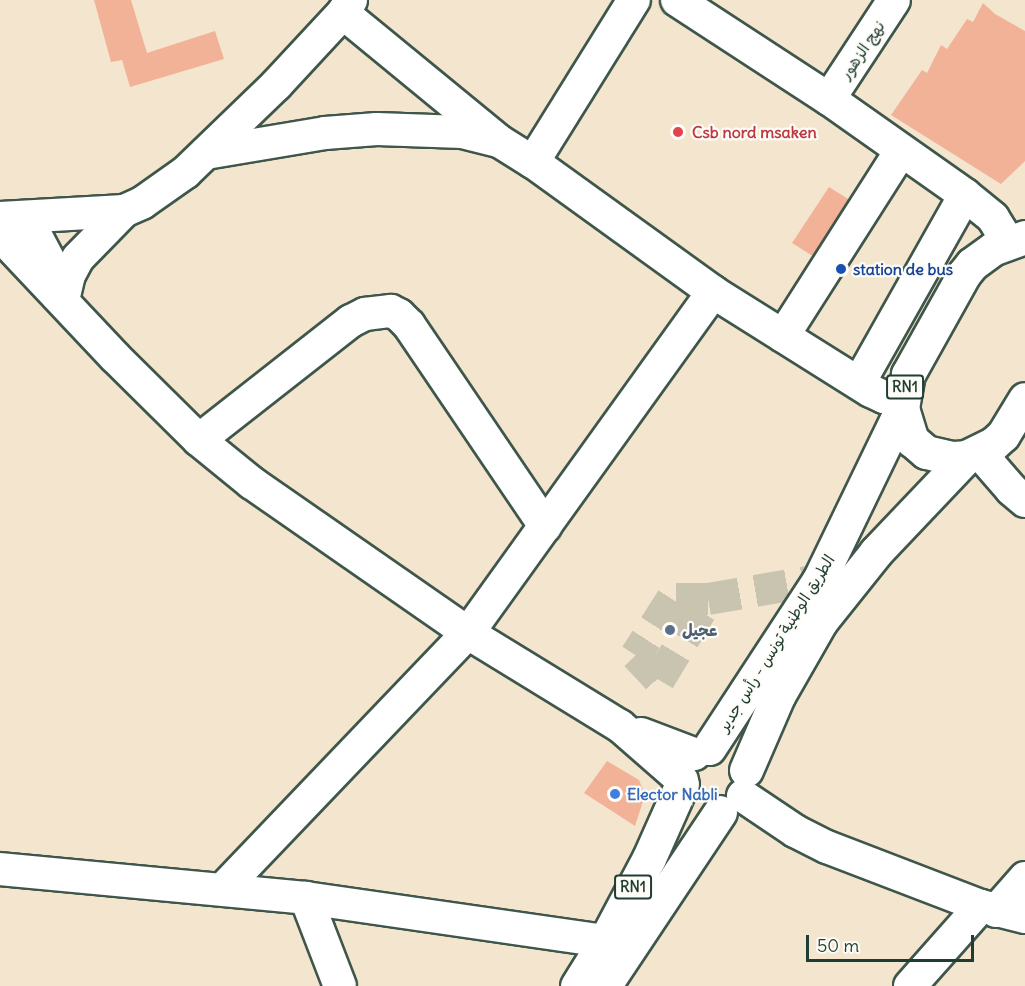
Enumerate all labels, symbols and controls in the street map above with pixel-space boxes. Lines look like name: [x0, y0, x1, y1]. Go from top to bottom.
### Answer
street label: نهج الزهور: [835, 17, 889, 83]
place label: Csb nord msaken: [692, 122, 817, 142]
marker: Csb nord msaken: [669, 123, 687, 141]
place label: station de bus: [853, 259, 953, 279]
marker: station de bus: [834, 262, 848, 276]
road number: RN1: [886, 375, 924, 399]
street label: الطريق الوطنية تونس - رأس جدير: [713, 551, 839, 735]
place label: عجيل: [682, 620, 717, 640]
marker: عجيل: [663, 623, 677, 637]
place label: Elector Nabli: [627, 784, 718, 804]
marker: Elector Nabli: [608, 787, 622, 801]
road number: RN1: [614, 875, 652, 899]
scale bar: [809, 923, 977, 961]
text: 50 m: [817, 934, 859, 957]

